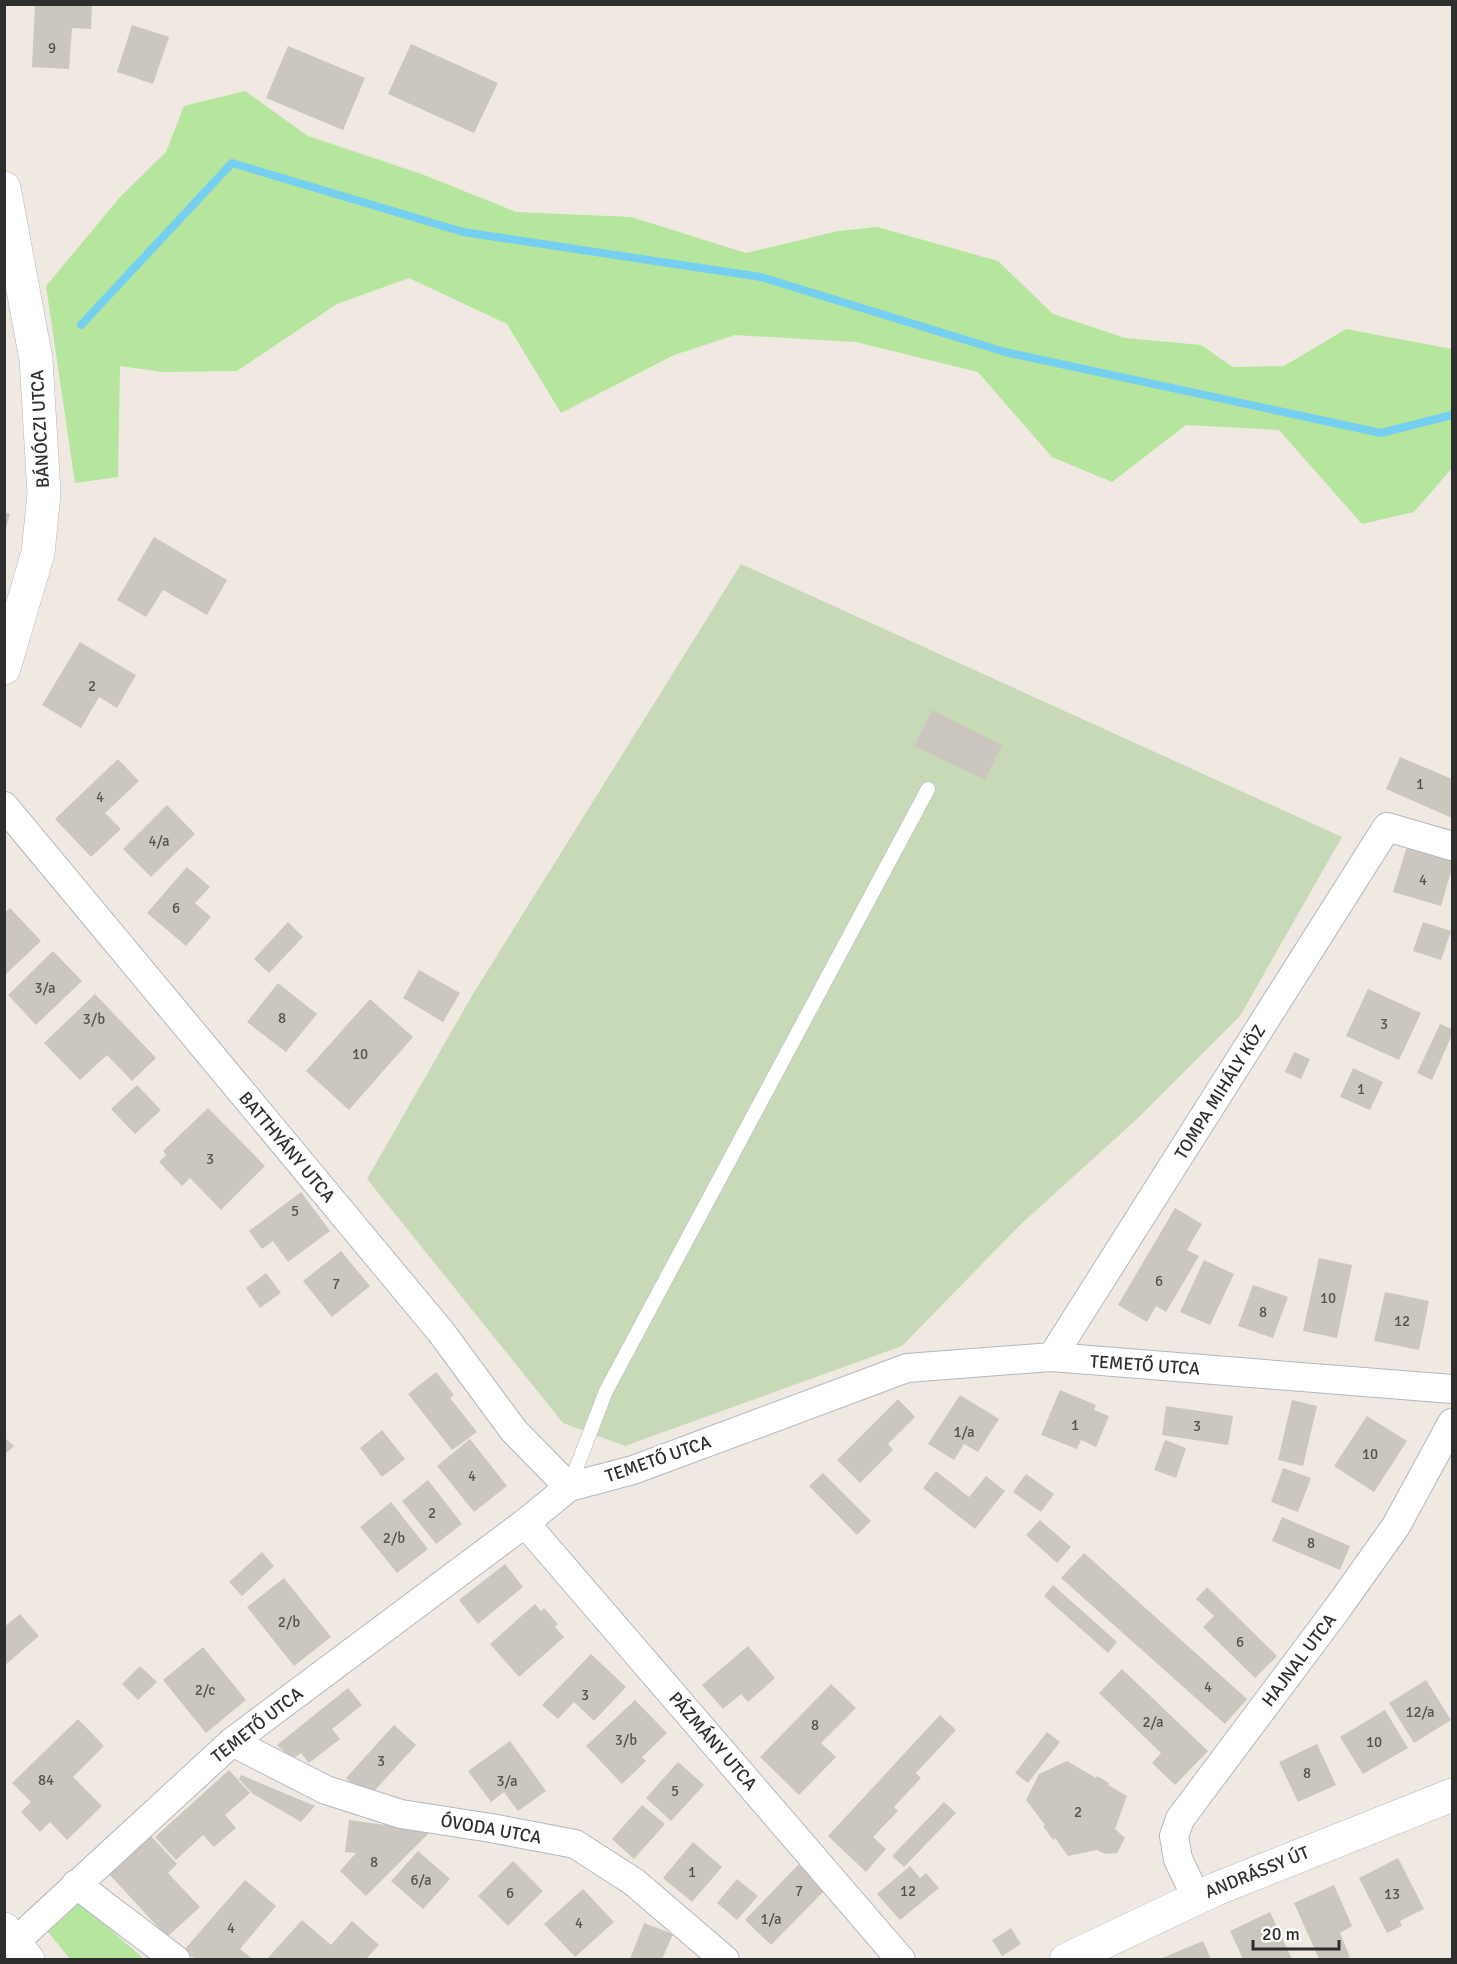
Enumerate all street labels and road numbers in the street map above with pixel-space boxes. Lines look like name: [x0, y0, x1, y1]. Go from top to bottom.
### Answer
street label: BÁNÓCZI UTCA: [26, 369, 54, 489]
street label: TOMPA MIHÁLY KÖZ: [1170, 1021, 1270, 1163]
street label: BATTHYÁNY UTCA: [234, 1087, 340, 1207]
street label: TEMETŐ UTCA: [1089, 1350, 1201, 1380]
street label: TEMETŐ UTCA: [602, 1431, 714, 1487]
street label: HAJNAL UTCA: [1257, 1609, 1341, 1711]
street label: TEMETŐ UTCA: [207, 1682, 307, 1768]
street label: PÁZMÁNY UTCA: [664, 1687, 762, 1795]
street label: ÓVODA UTCA: [439, 1809, 543, 1849]
street label: ANDRÁSSY ÚT: [1202, 1841, 1312, 1903]

